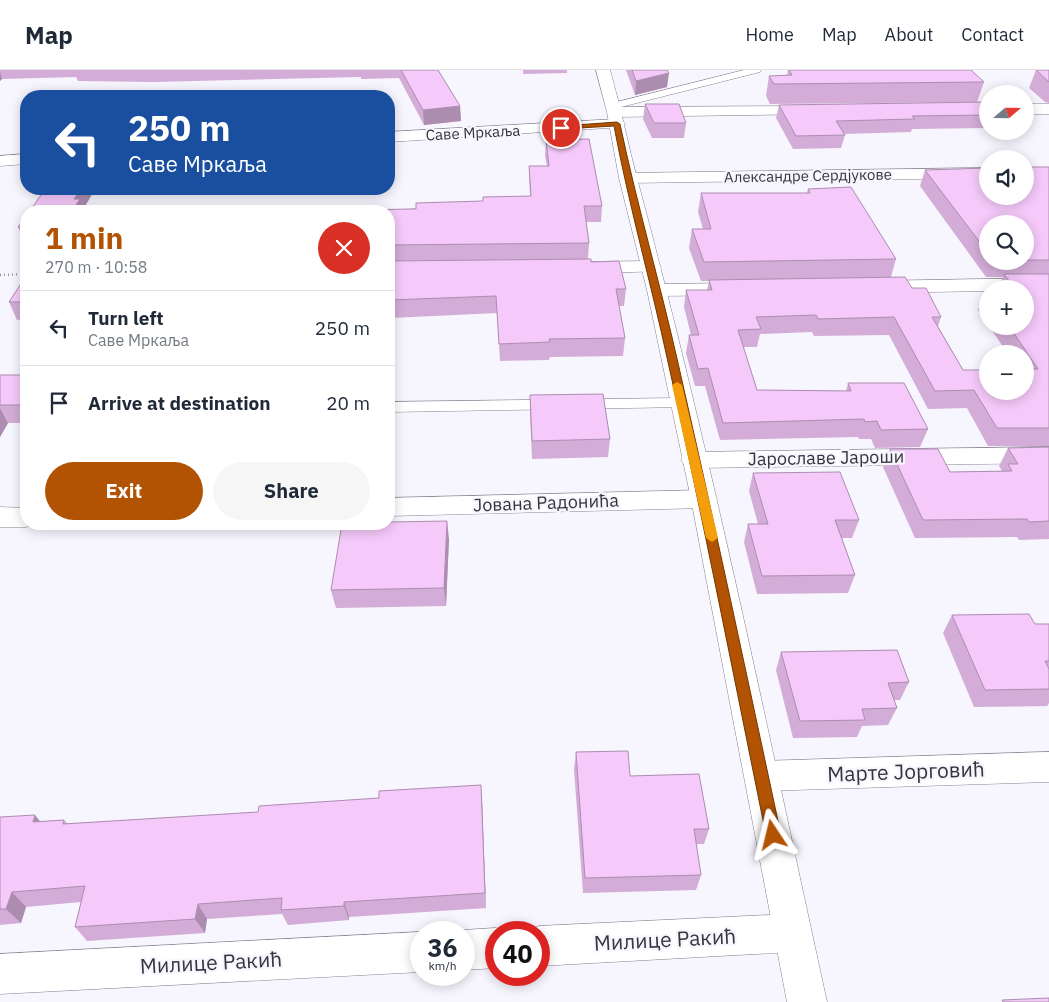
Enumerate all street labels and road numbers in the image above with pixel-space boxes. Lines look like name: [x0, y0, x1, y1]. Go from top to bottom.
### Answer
street label: Саве Мркаља: [425, 121, 521, 144]
street label: Александре Сердјукове: [724, 165, 892, 186]
street label: Јарославе Јароши: [748, 445, 904, 470]
street label: Јована Радонића: [473, 488, 620, 517]
street label: Марте Јорговић: [827, 754, 985, 788]
street label: Милице Ракић: [593, 921, 737, 957]
street label: Милице Ракић: [139, 944, 283, 980]

